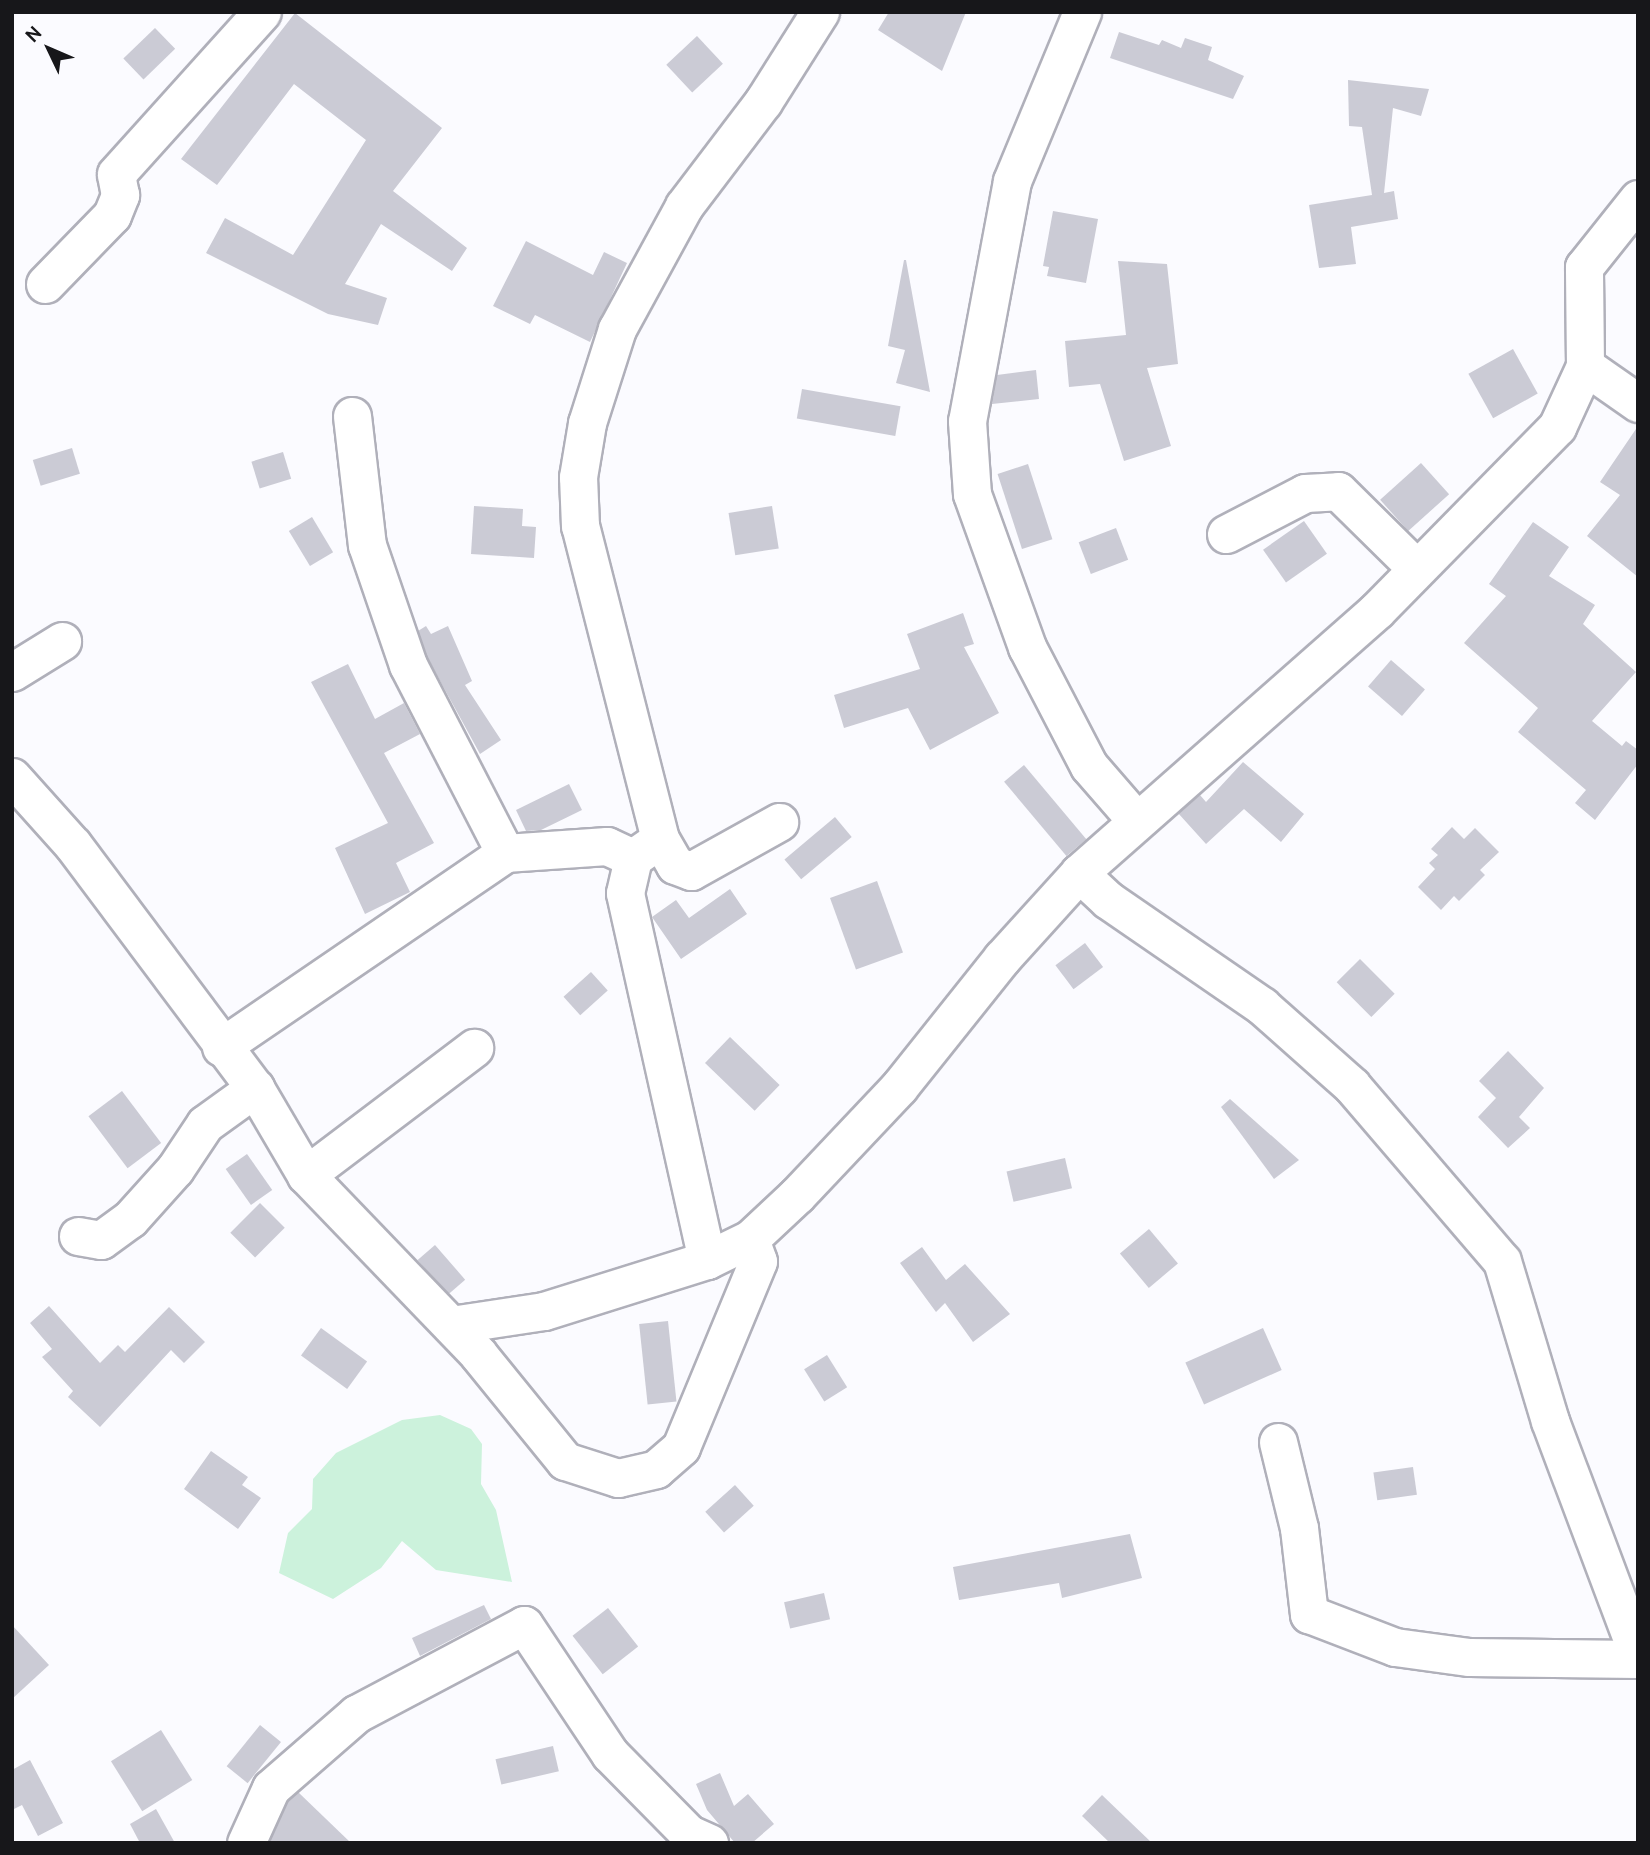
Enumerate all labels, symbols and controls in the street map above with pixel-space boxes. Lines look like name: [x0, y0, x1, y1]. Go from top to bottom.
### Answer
north arrow: [14, 14, 84, 84]
text: N: [21, 21, 46, 47]

